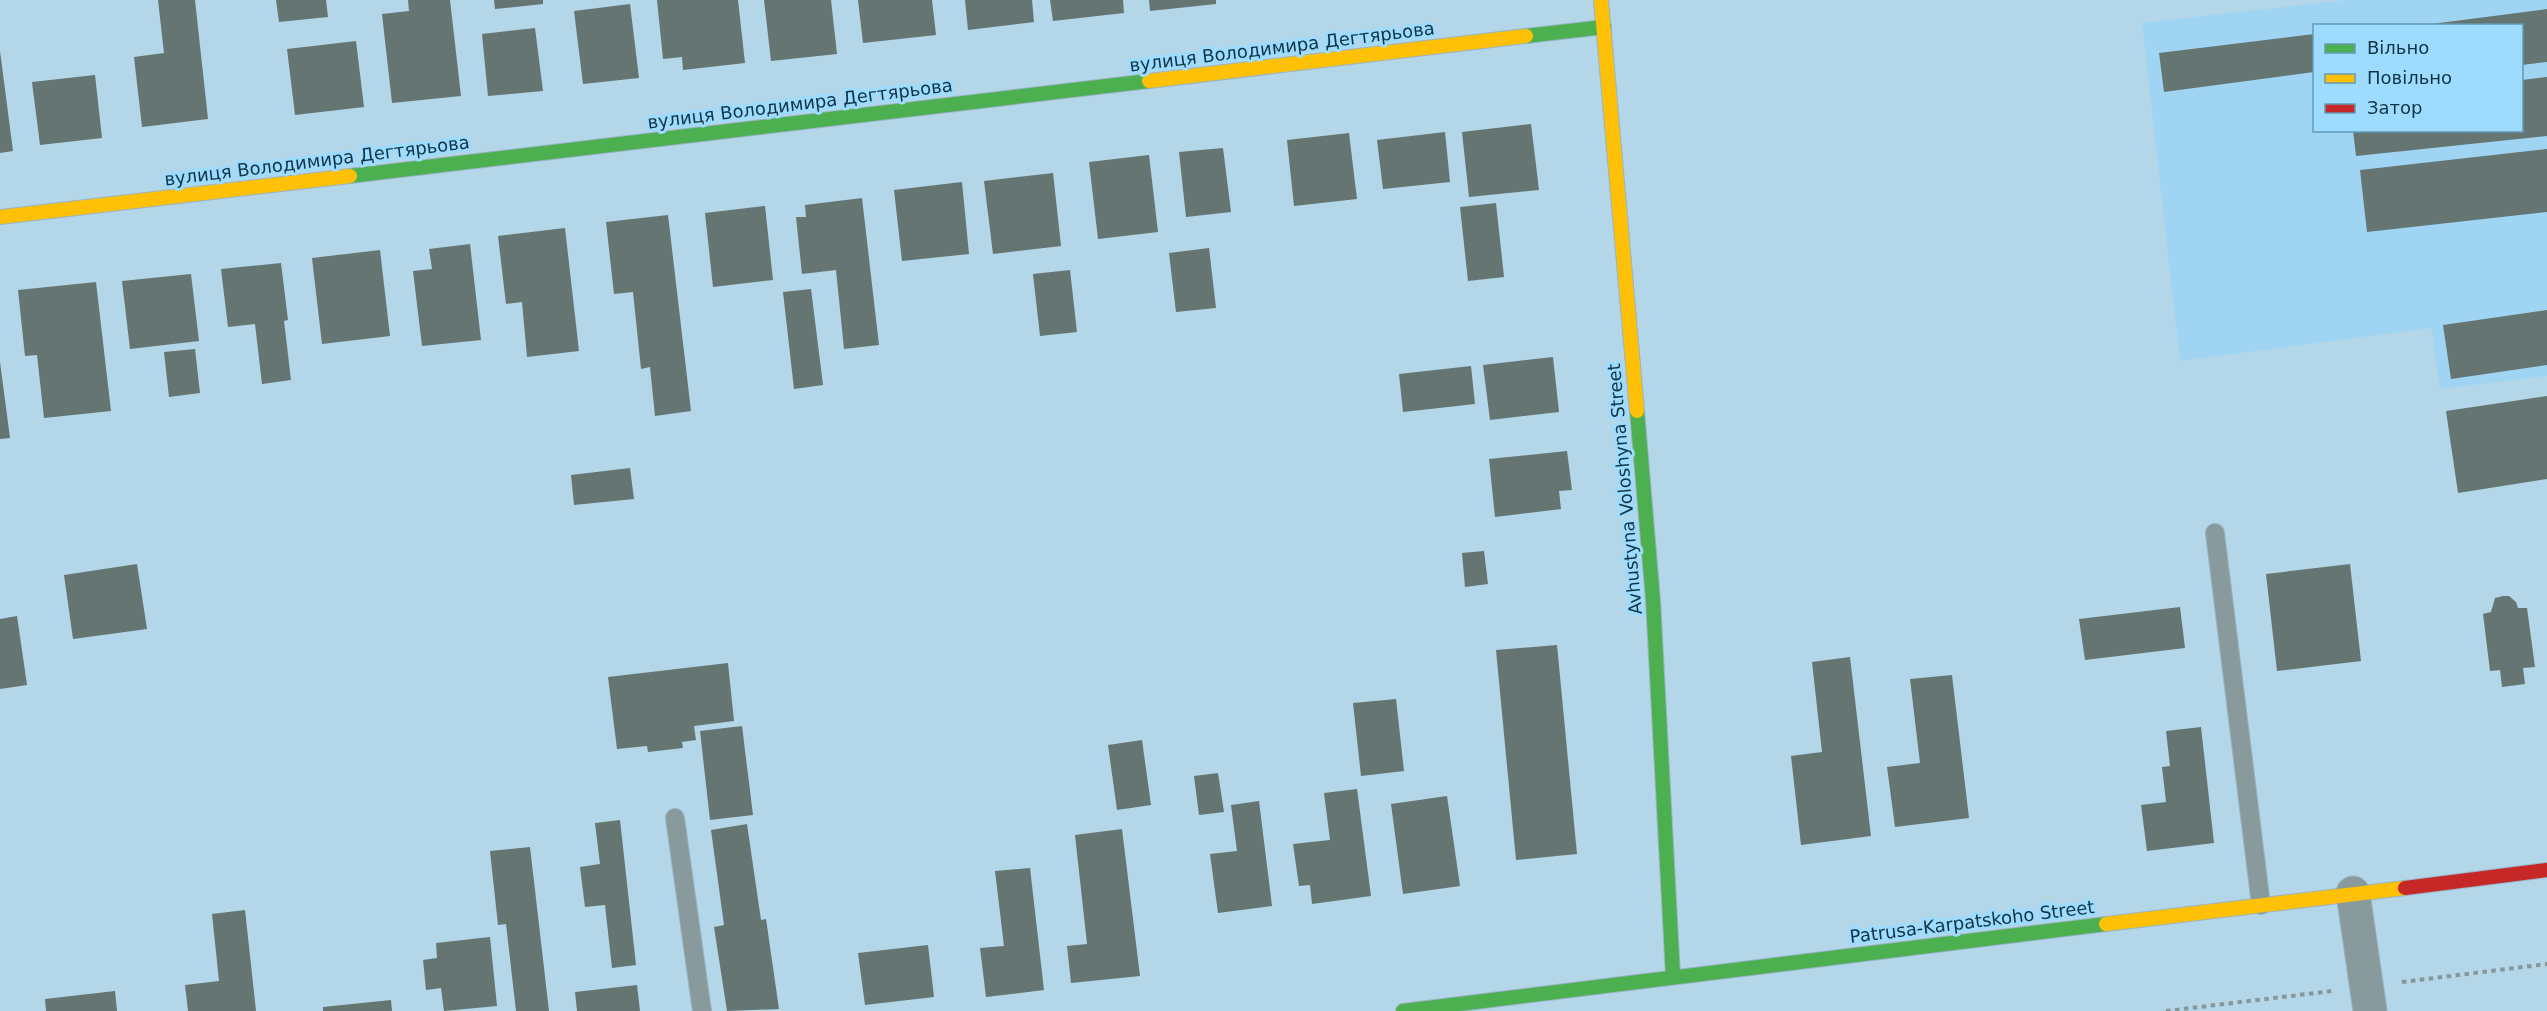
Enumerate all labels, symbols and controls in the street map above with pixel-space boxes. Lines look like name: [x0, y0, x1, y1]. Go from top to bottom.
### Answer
street label: вулиця Володимира Дегтярьова: [1128, 17, 1436, 76]
legend: [2313, 24, 2523, 132]
text: Вільно: [2367, 37, 2429, 58]
text: Повільно: [2367, 67, 2452, 88]
street label: вулиця Володимира Дегтярьова: [646, 74, 954, 133]
text: Затор: [2367, 97, 2423, 118]
street label: вулиця Володимира Дегтярьова: [163, 131, 471, 190]
street label: Avhustyna Voloshyna Street: [1603, 362, 1646, 616]
street label: Patrusa-Karpatskoho Street: [1848, 896, 2095, 947]

